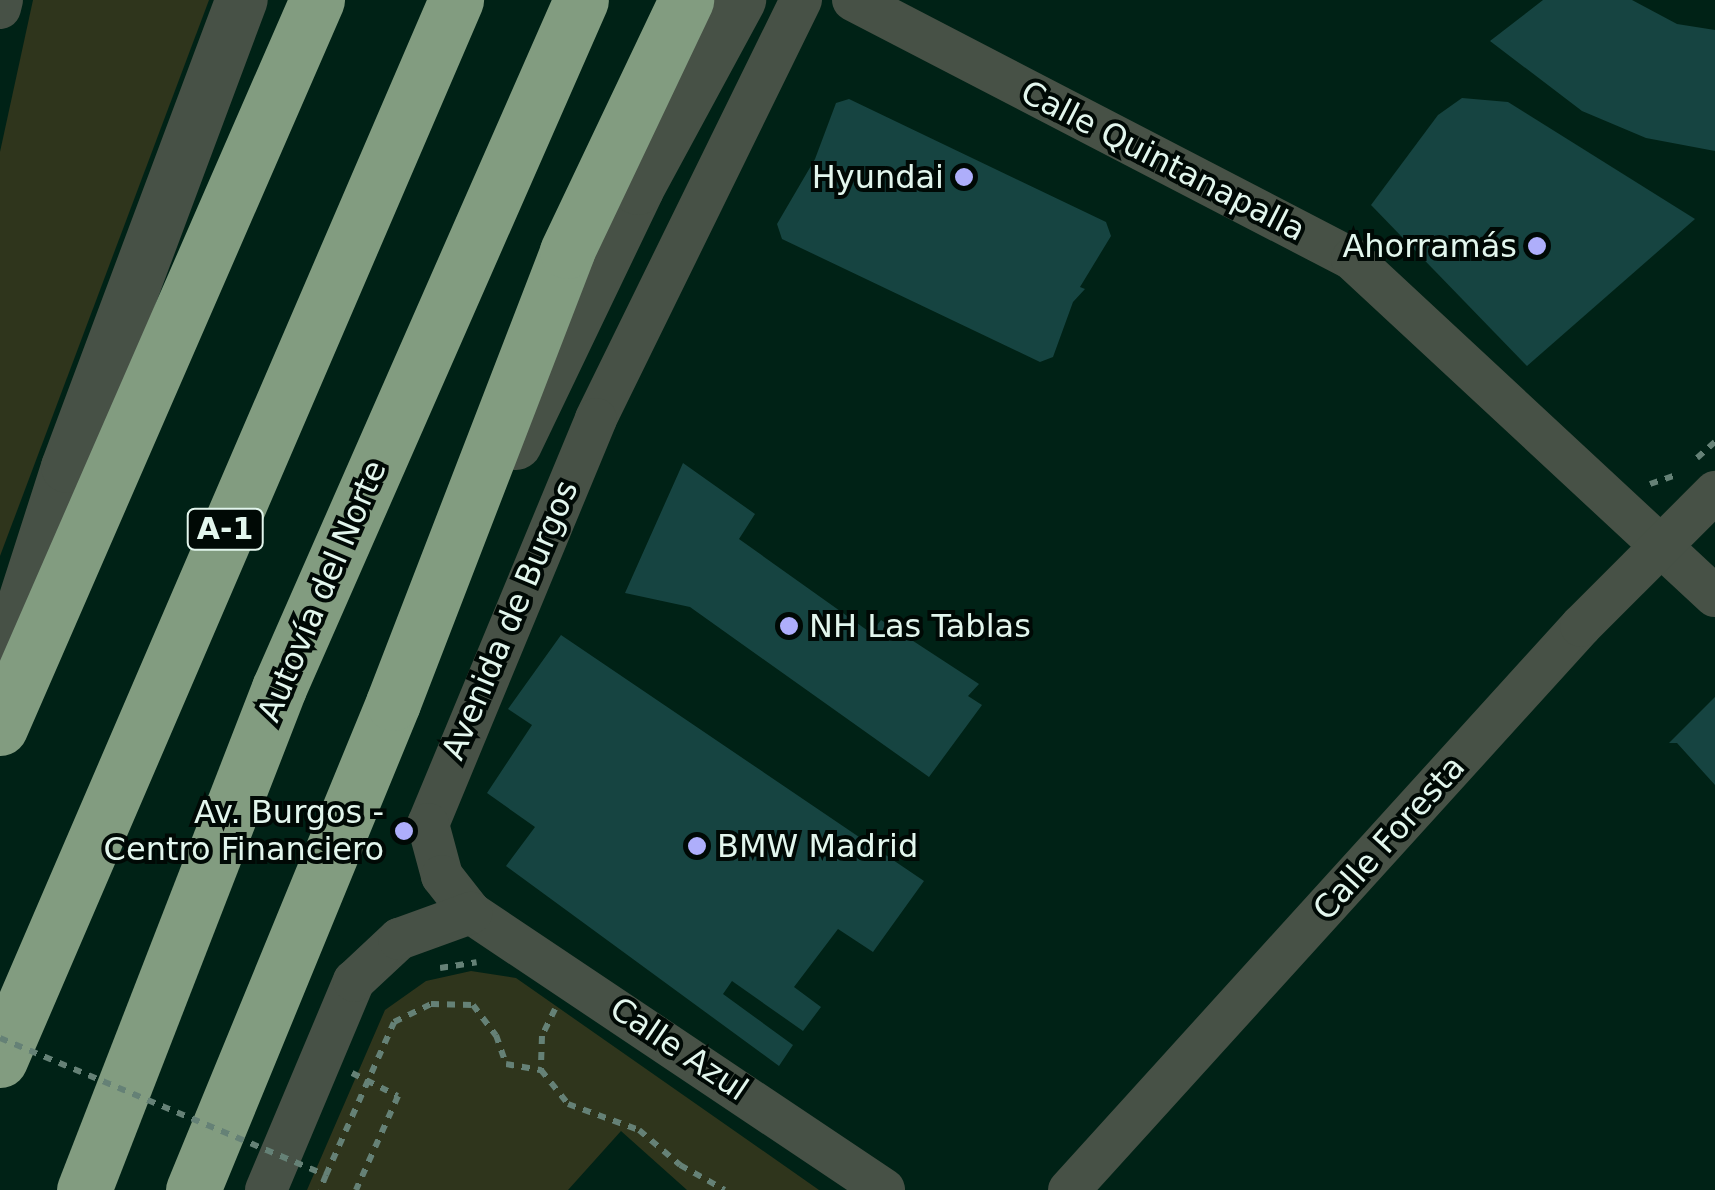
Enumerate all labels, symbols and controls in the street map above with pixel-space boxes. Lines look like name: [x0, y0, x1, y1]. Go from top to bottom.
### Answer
street label: Calle Quintanapalla: [1015, 73, 1311, 249]
place label: Hyundai: [812, 158, 944, 196]
marker: Hyundai: [953, 166, 975, 188]
place label: Ahorramás: [1342, 227, 1517, 265]
marker: Ahorramás: [1526, 235, 1548, 257]
street label: Autovía del Norte: [250, 455, 394, 727]
street label: Avenida de Burgos: [434, 475, 586, 765]
road number: A-1: [185, 504, 265, 554]
place label: NH Las Tablas: [809, 607, 1031, 645]
marker: NH Las Tablas: [778, 615, 800, 637]
street label: Calle Foresta: [1305, 748, 1473, 928]
place label: Av. Burgos - Centro Financiero: [104, 794, 384, 869]
marker: Av. Burgos - Centro Financiero: [393, 820, 415, 842]
place label: BMW Madrid: [717, 827, 918, 865]
marker: BMW Madrid: [686, 835, 708, 857]
street label: Calle Azul: [603, 989, 755, 1109]

